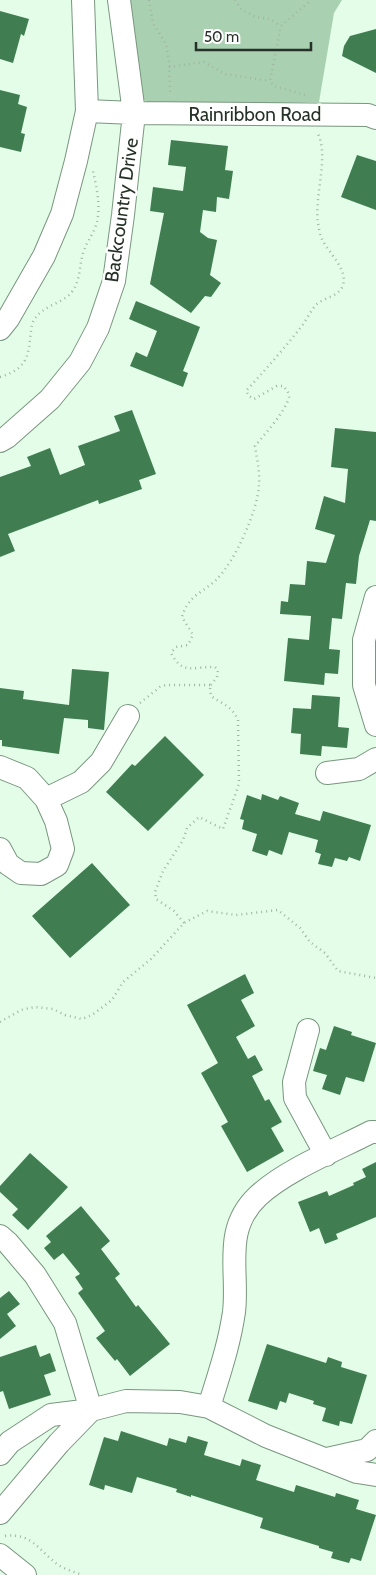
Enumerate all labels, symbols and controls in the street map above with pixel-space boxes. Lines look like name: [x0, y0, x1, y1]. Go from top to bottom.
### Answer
scale bar: [196, 20, 311, 52]
text: 50 m: [204, 28, 239, 46]
street label: Rainribbon Road: [189, 103, 321, 126]
street label: Backcountry Drive: [100, 136, 143, 284]

